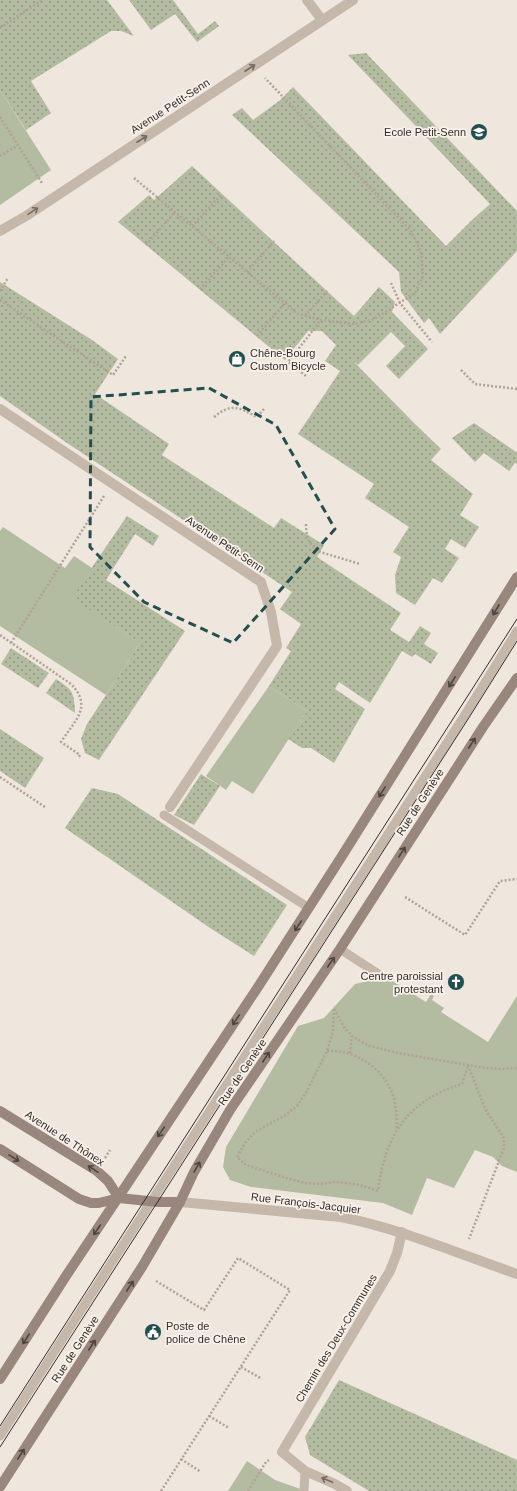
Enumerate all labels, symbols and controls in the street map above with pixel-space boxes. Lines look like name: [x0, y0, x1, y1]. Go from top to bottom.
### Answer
one-way arrow: [244, 63, 256, 71]
street label: Avenue Petit-Senn: [128, 76, 212, 136]
school or university icon: Ecole Petit-Senn: [469, 122, 489, 142]
place label: Ecole Petit-Senn: [384, 126, 466, 138]
one-way arrow: [136, 135, 147, 143]
one-way arrow: [28, 207, 39, 215]
place label: Chêne-Bourg Custom Bicycle: [250, 347, 326, 372]
shop icon: Chêne-Bourg Custom Bicycle: [227, 349, 247, 369]
street label: Avenue Petit-Senn: [184, 513, 266, 575]
one-way arrow: [491, 604, 499, 616]
one-way arrow: [447, 677, 456, 688]
one-way arrow: [469, 737, 477, 749]
street label: Rue de Genève: [394, 766, 446, 838]
one-way arrow: [378, 787, 386, 798]
one-way arrow: [397, 847, 406, 858]
one-way arrow: [293, 920, 301, 932]
one-way arrow: [327, 956, 335, 967]
place label: Centre paroissial protestant: [360, 970, 443, 995]
church icon: Centre paroissial protestant: [446, 972, 466, 992]
one-way arrow: [232, 1014, 240, 1025]
street label: Rue de Genève: [215, 1037, 269, 1107]
one-way arrow: [262, 1052, 270, 1063]
street label: Avenue de Thônex: [23, 1108, 107, 1168]
one-way arrow: [157, 1126, 165, 1138]
one-way arrow: [8, 1155, 20, 1163]
one-way arrow: [193, 1161, 201, 1173]
one-way arrow: [88, 1165, 99, 1173]
street label: Rue François-Jacquier: [250, 1190, 362, 1216]
one-way arrow: [93, 1224, 101, 1235]
street label: Chemin des Deux-Communes: [293, 1271, 379, 1404]
one-way arrow: [126, 1281, 134, 1292]
street label: Rue de Genève: [49, 1313, 101, 1385]
place label: Poste de police de Chêne: [166, 1320, 246, 1345]
public building icon: Poste de police de Chêne: [143, 1322, 163, 1342]
one-way arrow: [21, 1333, 29, 1345]
one-way arrow: [88, 1340, 96, 1351]
one-way arrow: [17, 1449, 25, 1460]
one-way arrow: [321, 1476, 333, 1483]

